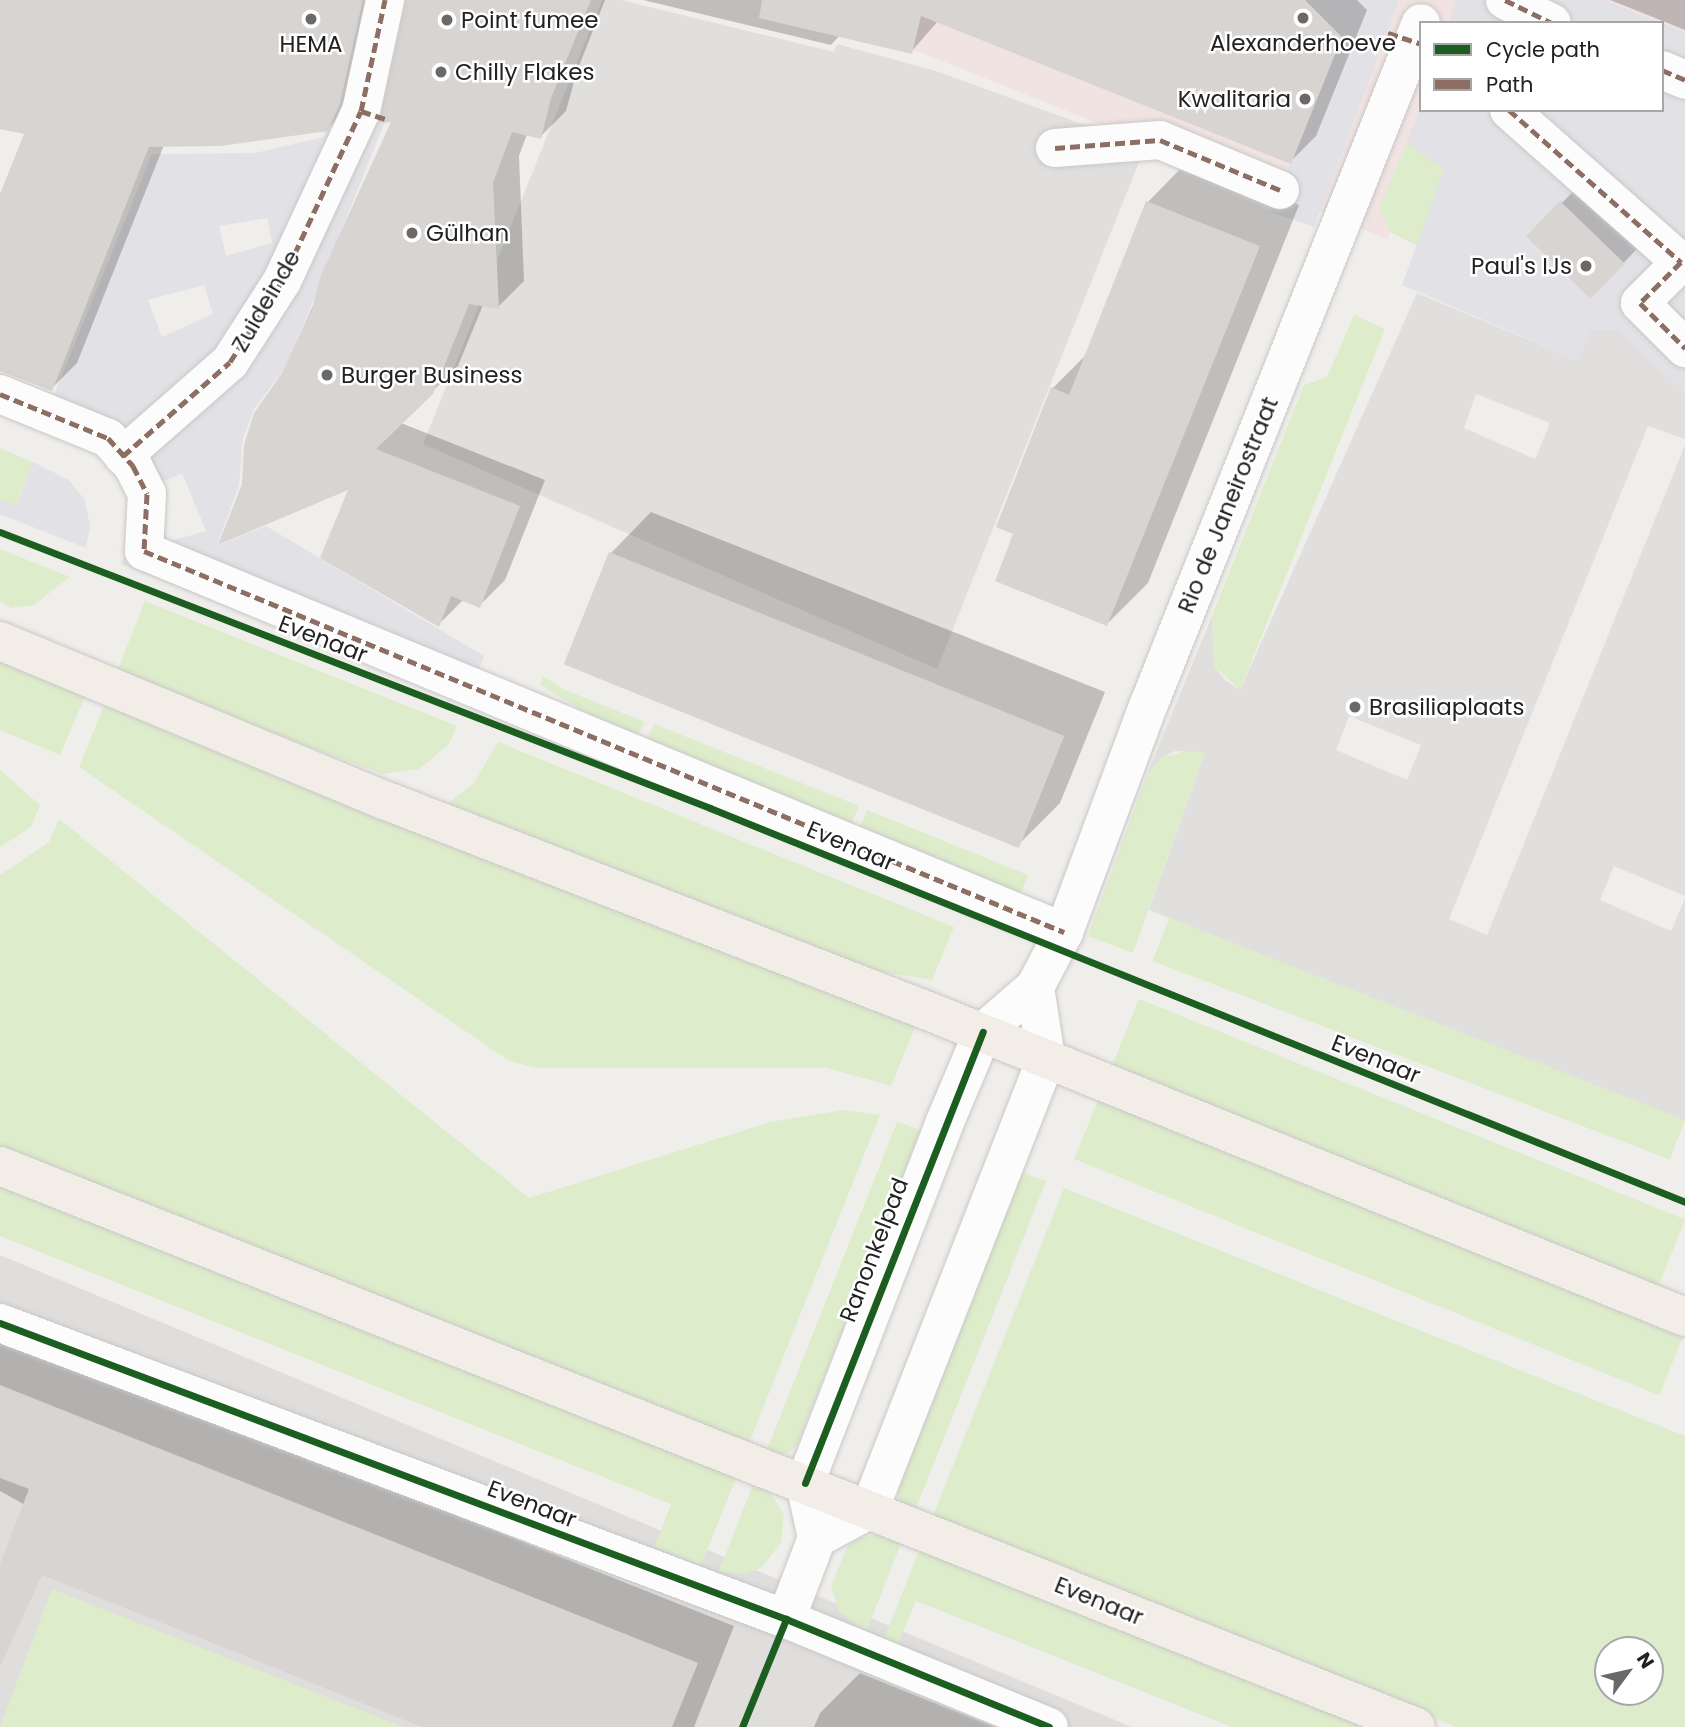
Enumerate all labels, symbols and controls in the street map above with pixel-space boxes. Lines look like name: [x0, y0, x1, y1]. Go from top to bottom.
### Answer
place label: Point fumee: [461, 6, 598, 34]
marker: Alexanderhoeve: [1295, 10, 1311, 26]
marker: HEMA: [303, 11, 319, 27]
marker: Point fumee: [439, 12, 455, 28]
legend: [1419, 21, 1664, 112]
place label: Alexanderhoeve: [1210, 29, 1396, 57]
place label: HEMA: [279, 30, 343, 58]
text: Cycle path: [1486, 35, 1600, 64]
place label: Chilly Flakes: [455, 58, 594, 86]
marker: Chilly Flakes: [433, 64, 449, 80]
text: Path: [1486, 70, 1533, 99]
place label: Kwalitaria: [1178, 85, 1291, 113]
marker: Kwalitaria: [1297, 91, 1313, 107]
place label: Gülhan: [426, 219, 509, 247]
marker: Gülhan: [404, 225, 420, 241]
street label: Zuideinde: [226, 245, 306, 357]
place label: Paul's IJs: [1471, 252, 1572, 280]
marker: Paul's IJs: [1578, 258, 1594, 274]
place label: Burger Business: [341, 361, 522, 389]
marker: Burger Business: [319, 367, 335, 383]
street label: Rio de Janeirostraat: [1172, 393, 1284, 617]
street label: Evenaar: [274, 609, 372, 669]
place label: Brasiliaplaats: [1369, 693, 1524, 721]
marker: Brasiliaplaats: [1347, 699, 1363, 715]
street label: Evenaar: [803, 815, 899, 877]
street label: Evenaar: [1328, 1029, 1424, 1089]
street label: Ranonkelpad: [834, 1174, 914, 1326]
street label: Evenaar: [483, 1474, 581, 1534]
street label: Evenaar: [1051, 1571, 1147, 1631]
north arrow: [1594, 1636, 1664, 1706]
text: N: [1630, 1647, 1661, 1674]

